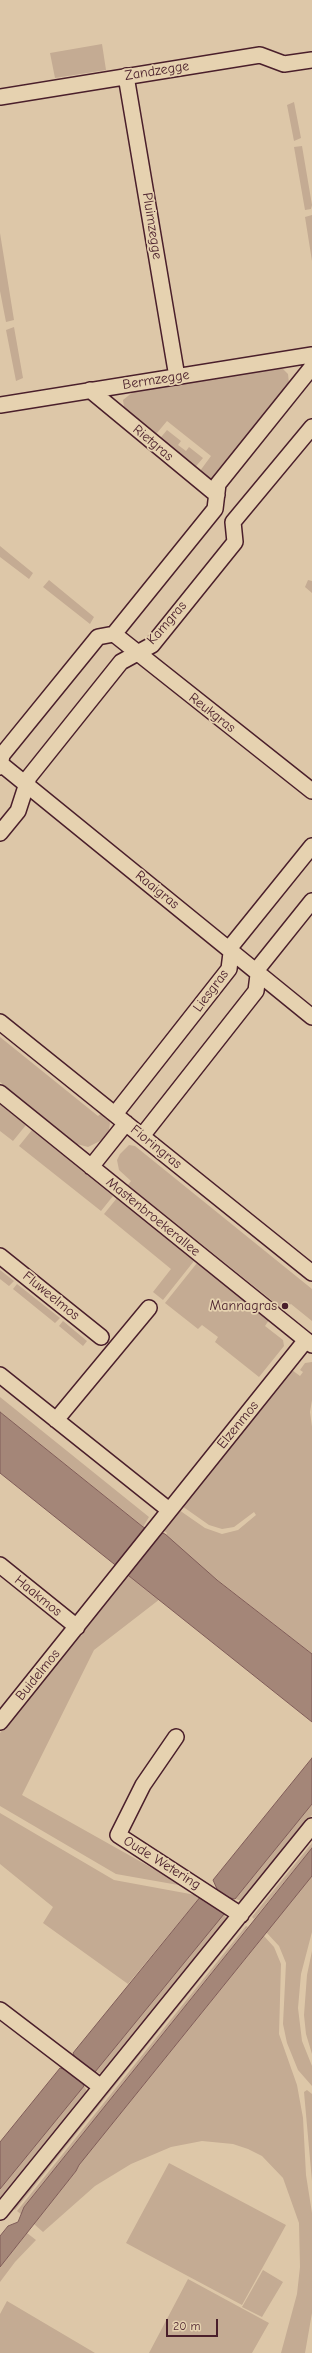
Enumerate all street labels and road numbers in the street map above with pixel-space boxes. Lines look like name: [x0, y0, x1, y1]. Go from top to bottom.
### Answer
street label: Zandzegge: [124, 58, 190, 84]
street label: Pluimzegge: [138, 191, 166, 261]
street label: Bermzegge: [121, 366, 191, 394]
street label: Rietgras: [129, 421, 177, 465]
street label: Kamgras: [143, 598, 191, 648]
street label: Reukgras: [185, 690, 239, 736]
street label: Raaigras: [132, 867, 182, 913]
street label: Liesgras: [190, 966, 232, 1016]
street label: Fioringras: [127, 1121, 185, 1173]
street label: Mastenbroekerallee: [102, 1174, 204, 1260]
street label: Fluweelmos: [19, 1268, 83, 1324]
street label: Elzenmos: [214, 1398, 262, 1452]
street label: Haakmos: [11, 1572, 65, 1620]
street label: Buidelmos: [12, 1646, 64, 1704]
street label: Oude Wetering: [120, 1833, 204, 1893]

